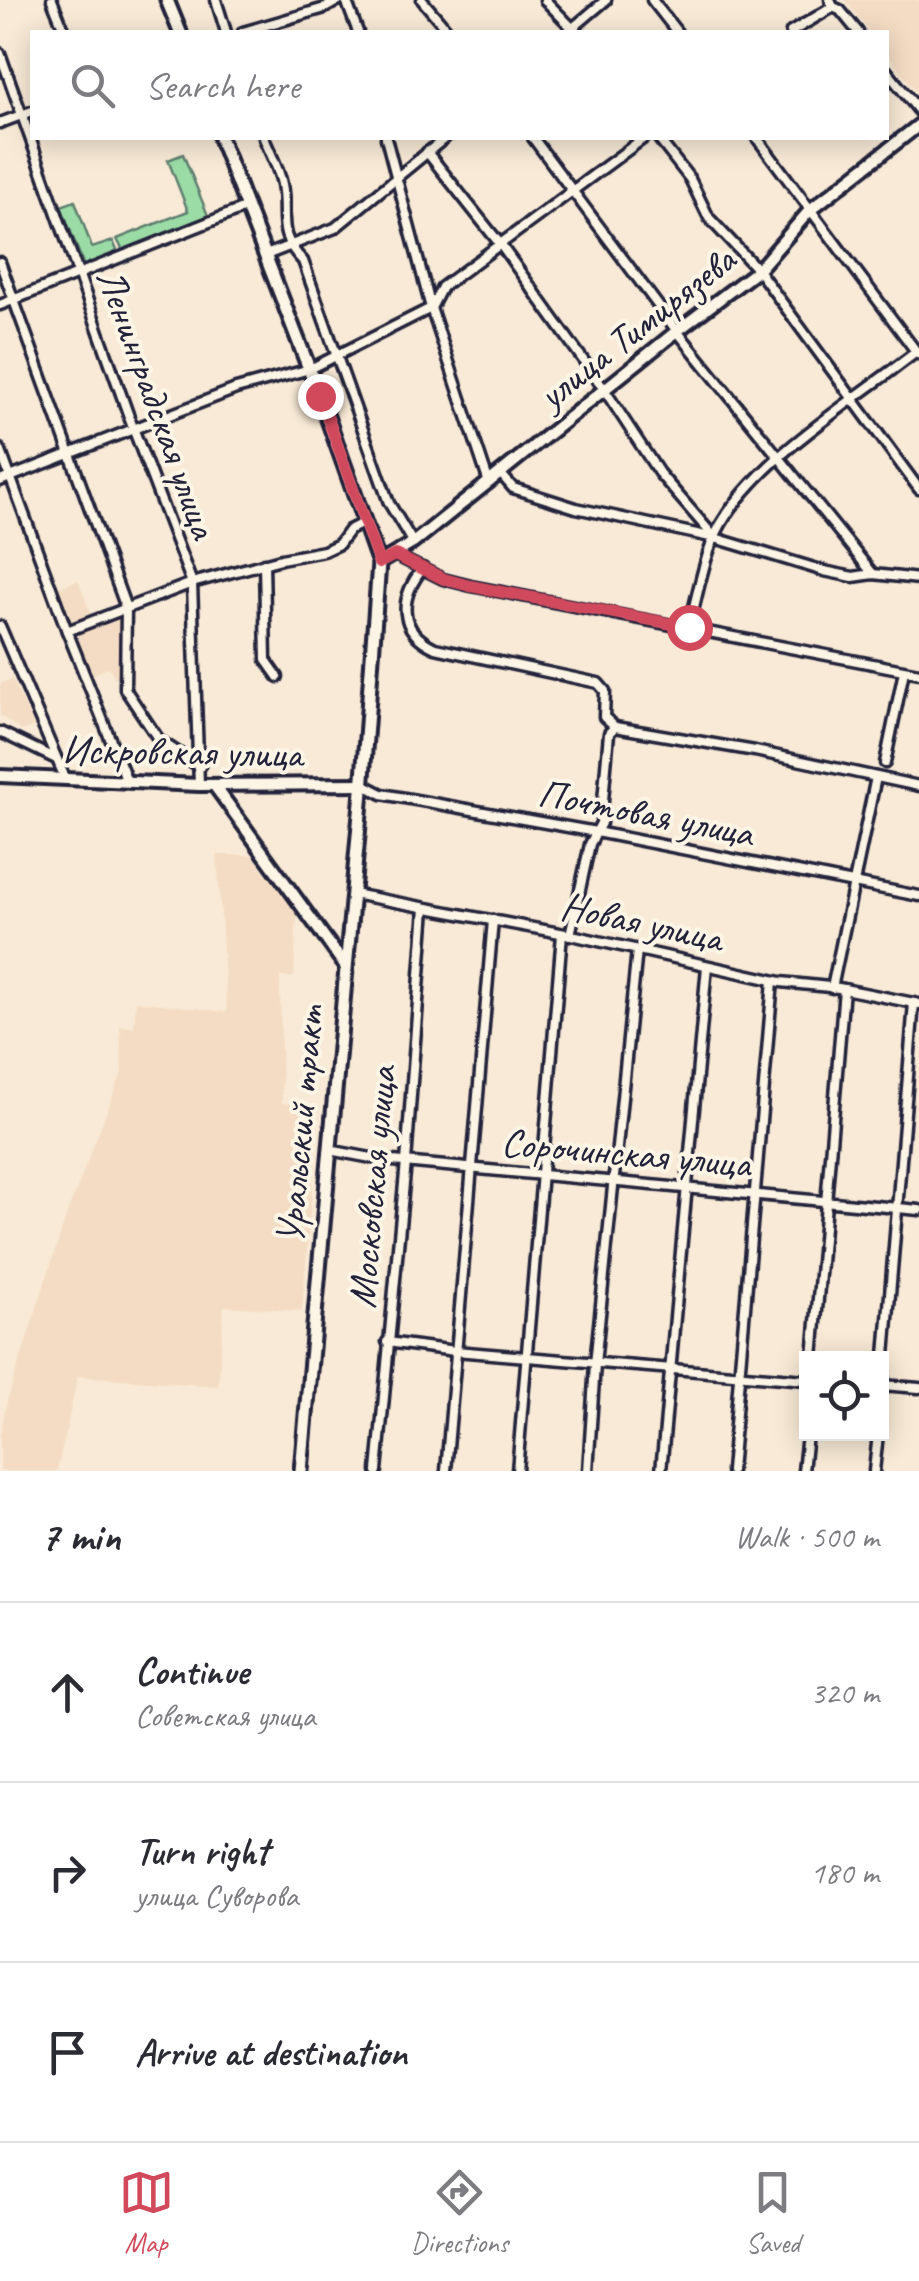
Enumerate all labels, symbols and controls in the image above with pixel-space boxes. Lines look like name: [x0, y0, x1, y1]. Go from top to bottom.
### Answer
search box: [30, 30, 889, 140]
icon: search: [65, 58, 120, 113]
text: Search here: [145, 62, 300, 109]
street label: улица Тимирязева: [526, 233, 748, 422]
street label: Ленинградская улица: [85, 262, 230, 548]
route end: [298, 374, 344, 420]
route start: [667, 605, 713, 651]
street label: Искровская улица: [61, 725, 306, 779]
street label: Почтовая улица: [534, 768, 760, 859]
street label: Новая улица: [557, 881, 730, 964]
street label: Уральский тракт: [265, 1002, 336, 1246]
street label: Московская улица: [337, 1062, 408, 1310]
street label: Сорочинская улица: [499, 1117, 755, 1189]
map controls: [799, 1351, 889, 1441]
button: locate: [799, 1351, 889, 1441]
text: 7 min: [40, 1510, 120, 1563]
text: Walk · 500 m: [735, 1516, 879, 1557]
text: Continue: [135, 1648, 249, 1695]
icon: ahead: [40, 1665, 95, 1720]
text: 320 m: [810, 1672, 879, 1713]
text: Советская улица: [135, 1695, 316, 1736]
text: Turn right: [135, 1828, 269, 1875]
icon: right: [40, 1845, 95, 1900]
text: 180 m: [810, 1852, 879, 1893]
text: улица Суворова: [135, 1875, 298, 1916]
icon: arrive: [40, 2025, 95, 2080]
text: Arrive at destination: [135, 2029, 407, 2076]
tab: Map: [119, 2165, 174, 2260]
tab: Directions: [411, 2165, 508, 2260]
tab: Saved: [745, 2165, 800, 2260]

